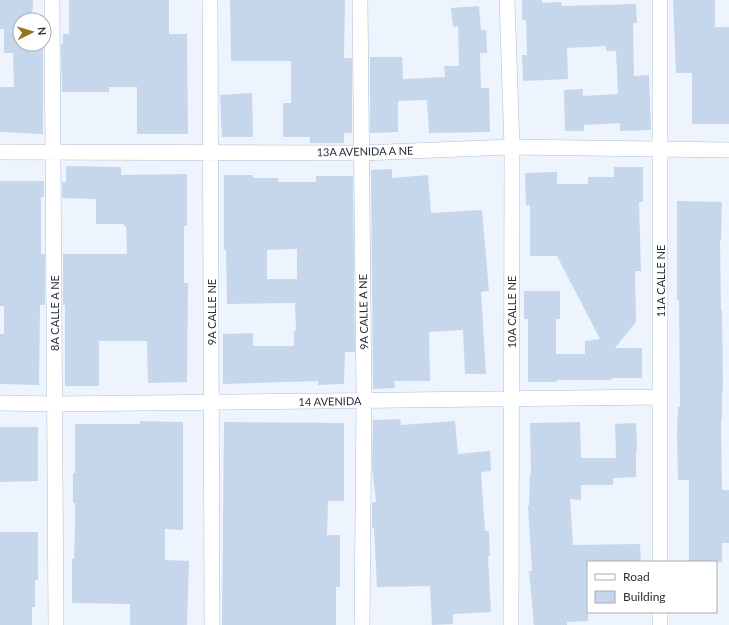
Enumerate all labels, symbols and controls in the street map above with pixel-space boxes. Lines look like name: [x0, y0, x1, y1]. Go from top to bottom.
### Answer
north arrow: [12, 12, 52, 52]
text: N: [36, 26, 49, 36]
street label: 13A AVENIDA A NE: [317, 144, 413, 158]
street label: 11A CALLE NE: [654, 245, 667, 317]
street label: 9A CALLE A NE: [356, 274, 370, 350]
street label: 8A CALLE A NE: [48, 275, 61, 351]
street label: 10A CALLE NE: [505, 276, 518, 348]
street label: 9A CALLE NE: [205, 279, 218, 345]
street label: 14 AVENIDA: [298, 394, 362, 408]
legend: [587, 561, 717, 613]
text: Road: [623, 569, 650, 584]
text: Building: [623, 589, 666, 604]

